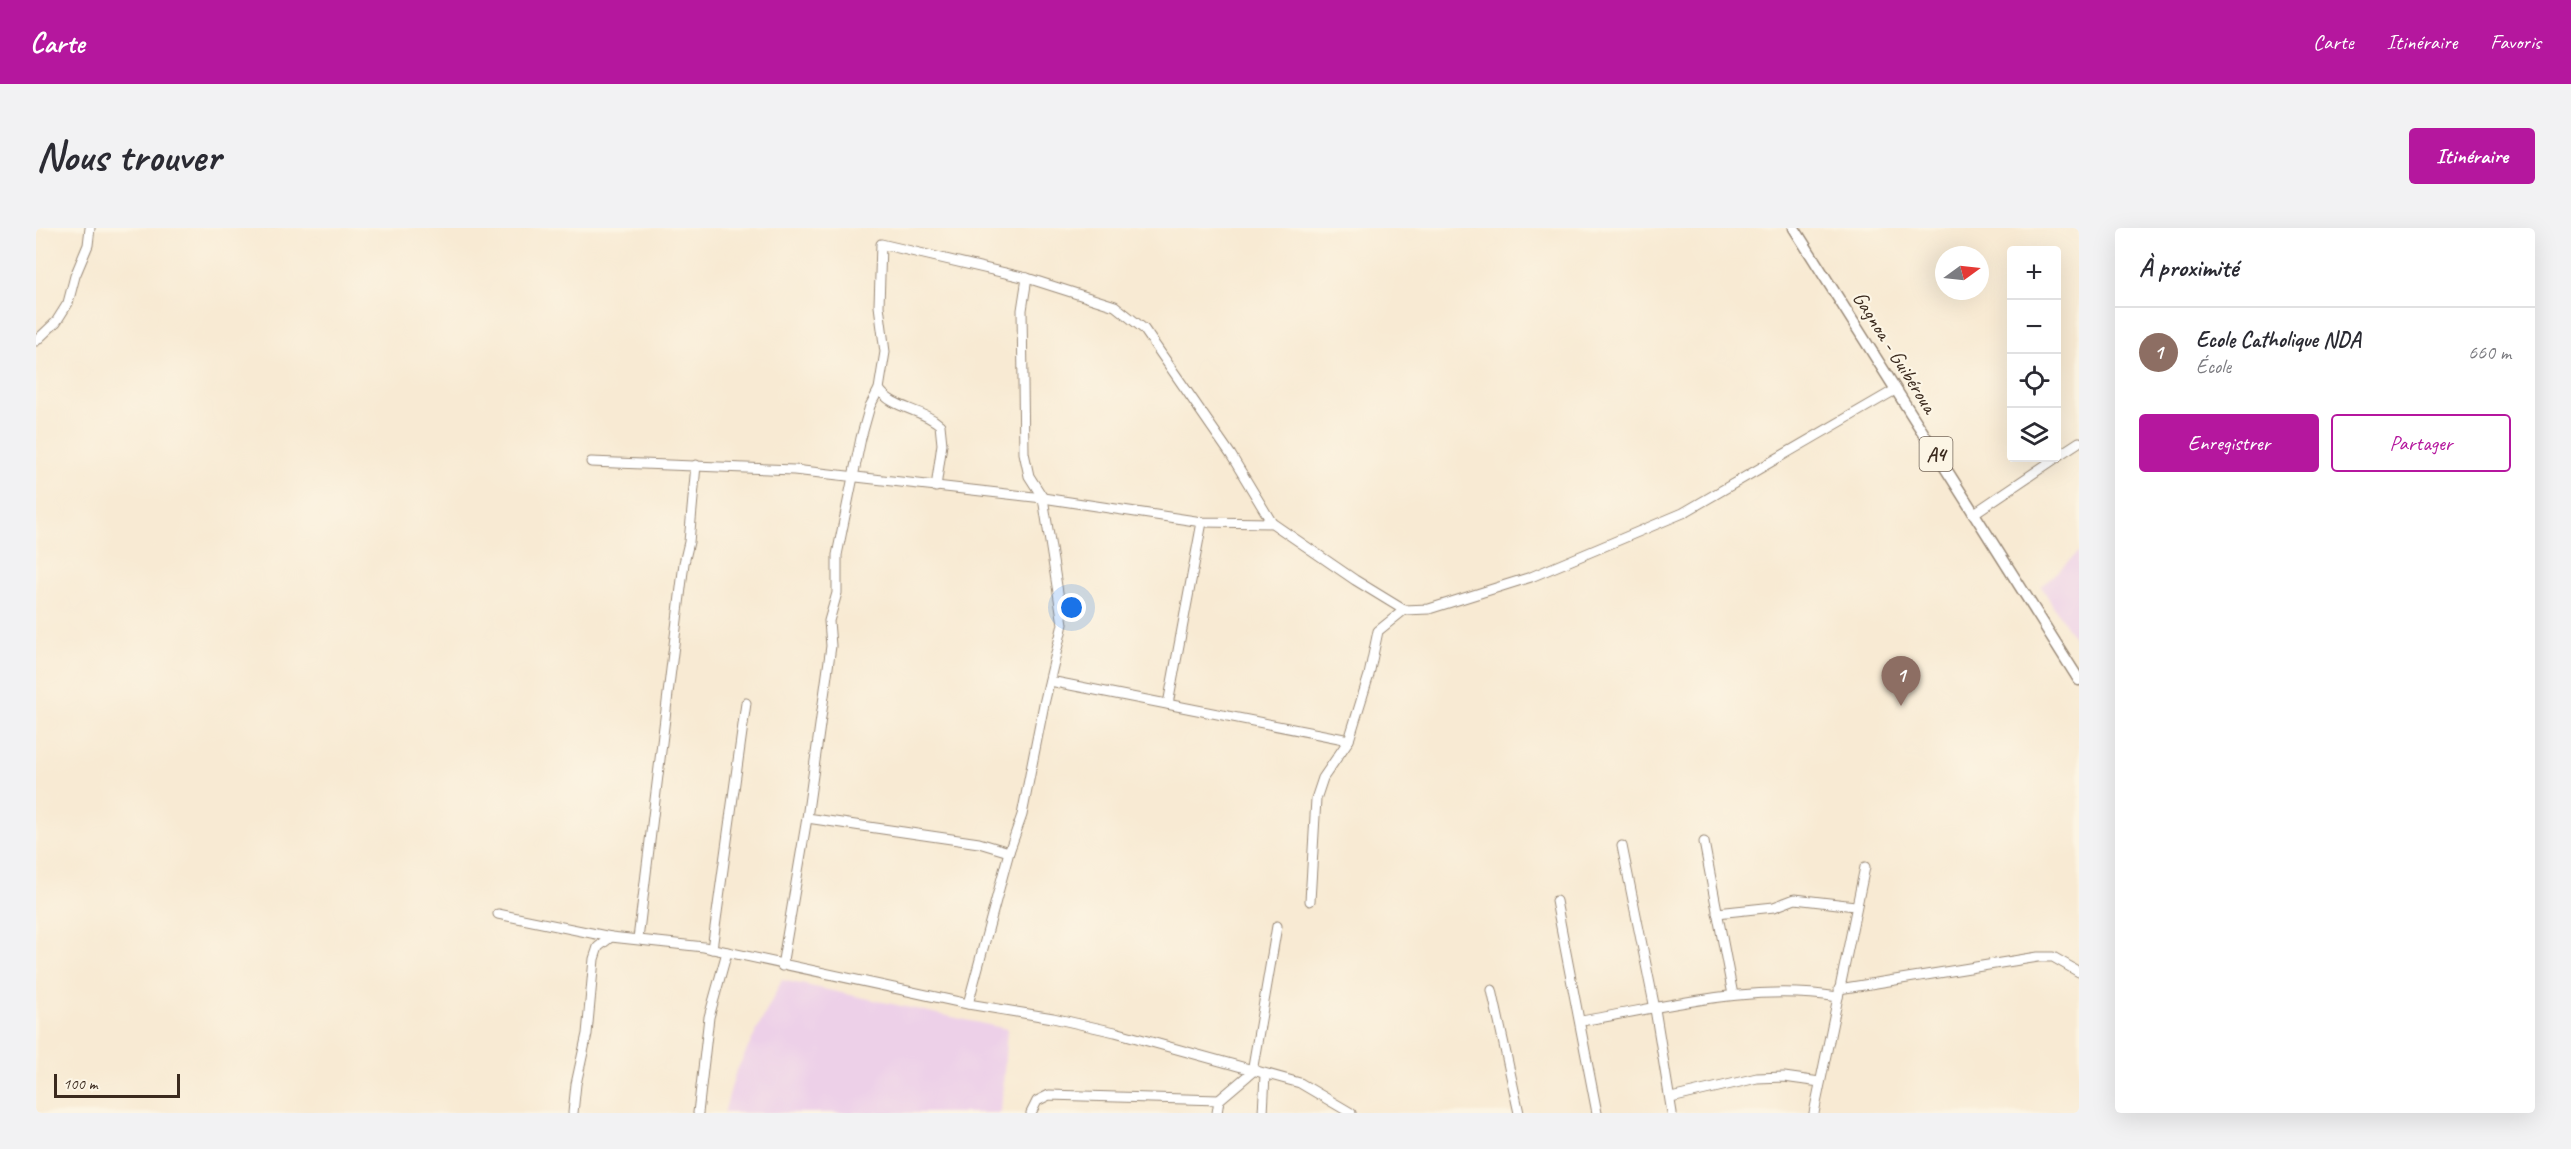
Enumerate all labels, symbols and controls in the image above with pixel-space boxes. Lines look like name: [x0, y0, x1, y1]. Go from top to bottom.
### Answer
text: Carte: [30, 25, 85, 60]
text: Carte: [2313, 29, 2354, 55]
text: Itinéraire: [2387, 29, 2457, 55]
text: Favoris: [2490, 29, 2541, 55]
button: Itinéraire: [2409, 128, 2535, 184]
text: Nous trouver: [36, 130, 220, 183]
north arrow: [1935, 246, 1989, 300]
map controls: [2007, 246, 2061, 462]
button: +: [2007, 246, 2061, 300]
text: À proximité: [2139, 251, 2238, 284]
street label: Gagnoa - Guibéroua: [1847, 286, 1944, 420]
button: −: [2007, 300, 2061, 354]
text: Ecole Catholique NDA: [2196, 326, 2361, 354]
text: 1: [2154, 340, 2163, 365]
text: 660 m: [2468, 340, 2511, 365]
button: locate: [2007, 354, 2061, 408]
text: École: [2196, 354, 2231, 379]
button: layers: [2007, 408, 2061, 462]
button: Enregistrer: [2139, 414, 2319, 472]
button: Partager: [2331, 414, 2511, 472]
road number: A4: [1920, 437, 1952, 471]
your location: [1057, 593, 1086, 622]
pin: 1: [1882, 656, 1920, 706]
scale bar: [54, 1071, 180, 1098]
text: 100 m: [63, 1074, 97, 1094]

